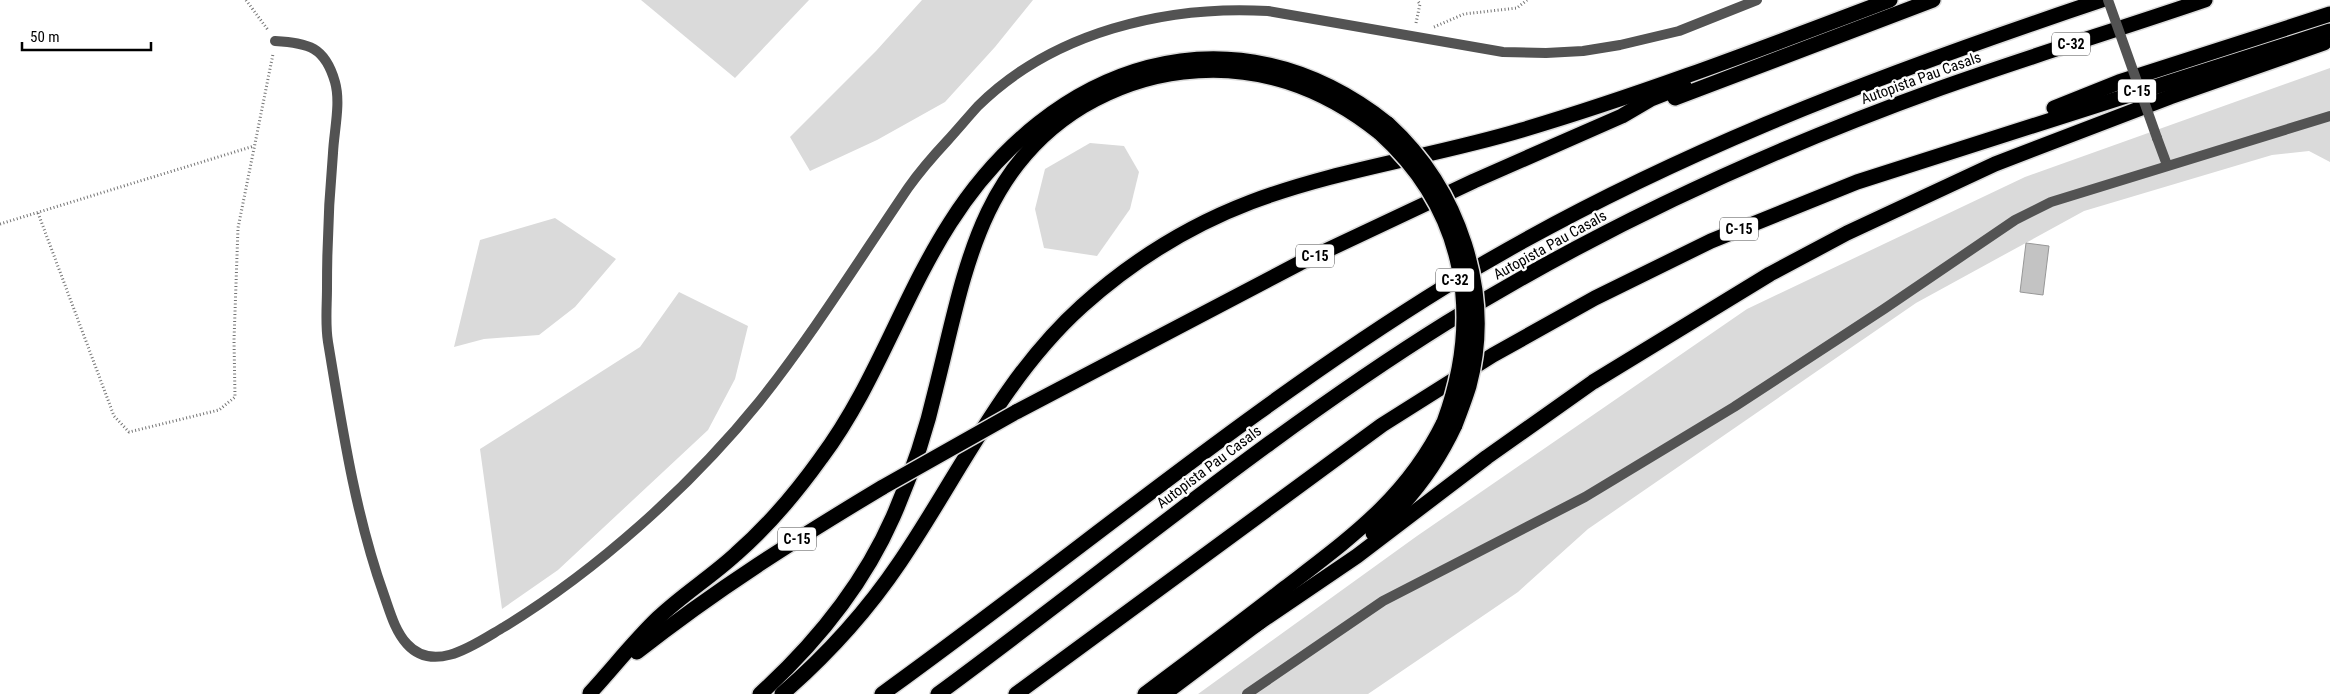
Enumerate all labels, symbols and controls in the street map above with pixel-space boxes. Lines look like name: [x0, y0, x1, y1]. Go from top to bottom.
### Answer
scale bar: [22, 20, 151, 52]
text: 50 m: [30, 28, 60, 46]
road number: C-32: [2052, 33, 2090, 56]
street label: Autopista Pau Casals: [1858, 48, 1984, 108]
road number: C-15: [2118, 80, 2156, 102]
street label: Autopista Pau Casals: [1490, 206, 1610, 284]
road number: C-15: [1720, 218, 1758, 240]
road number: C-15: [1296, 245, 1334, 268]
road number: C-32: [1436, 268, 1474, 292]
street label: Autopista Pau Casals: [1153, 422, 1265, 512]
road number: C-15: [778, 528, 816, 550]

